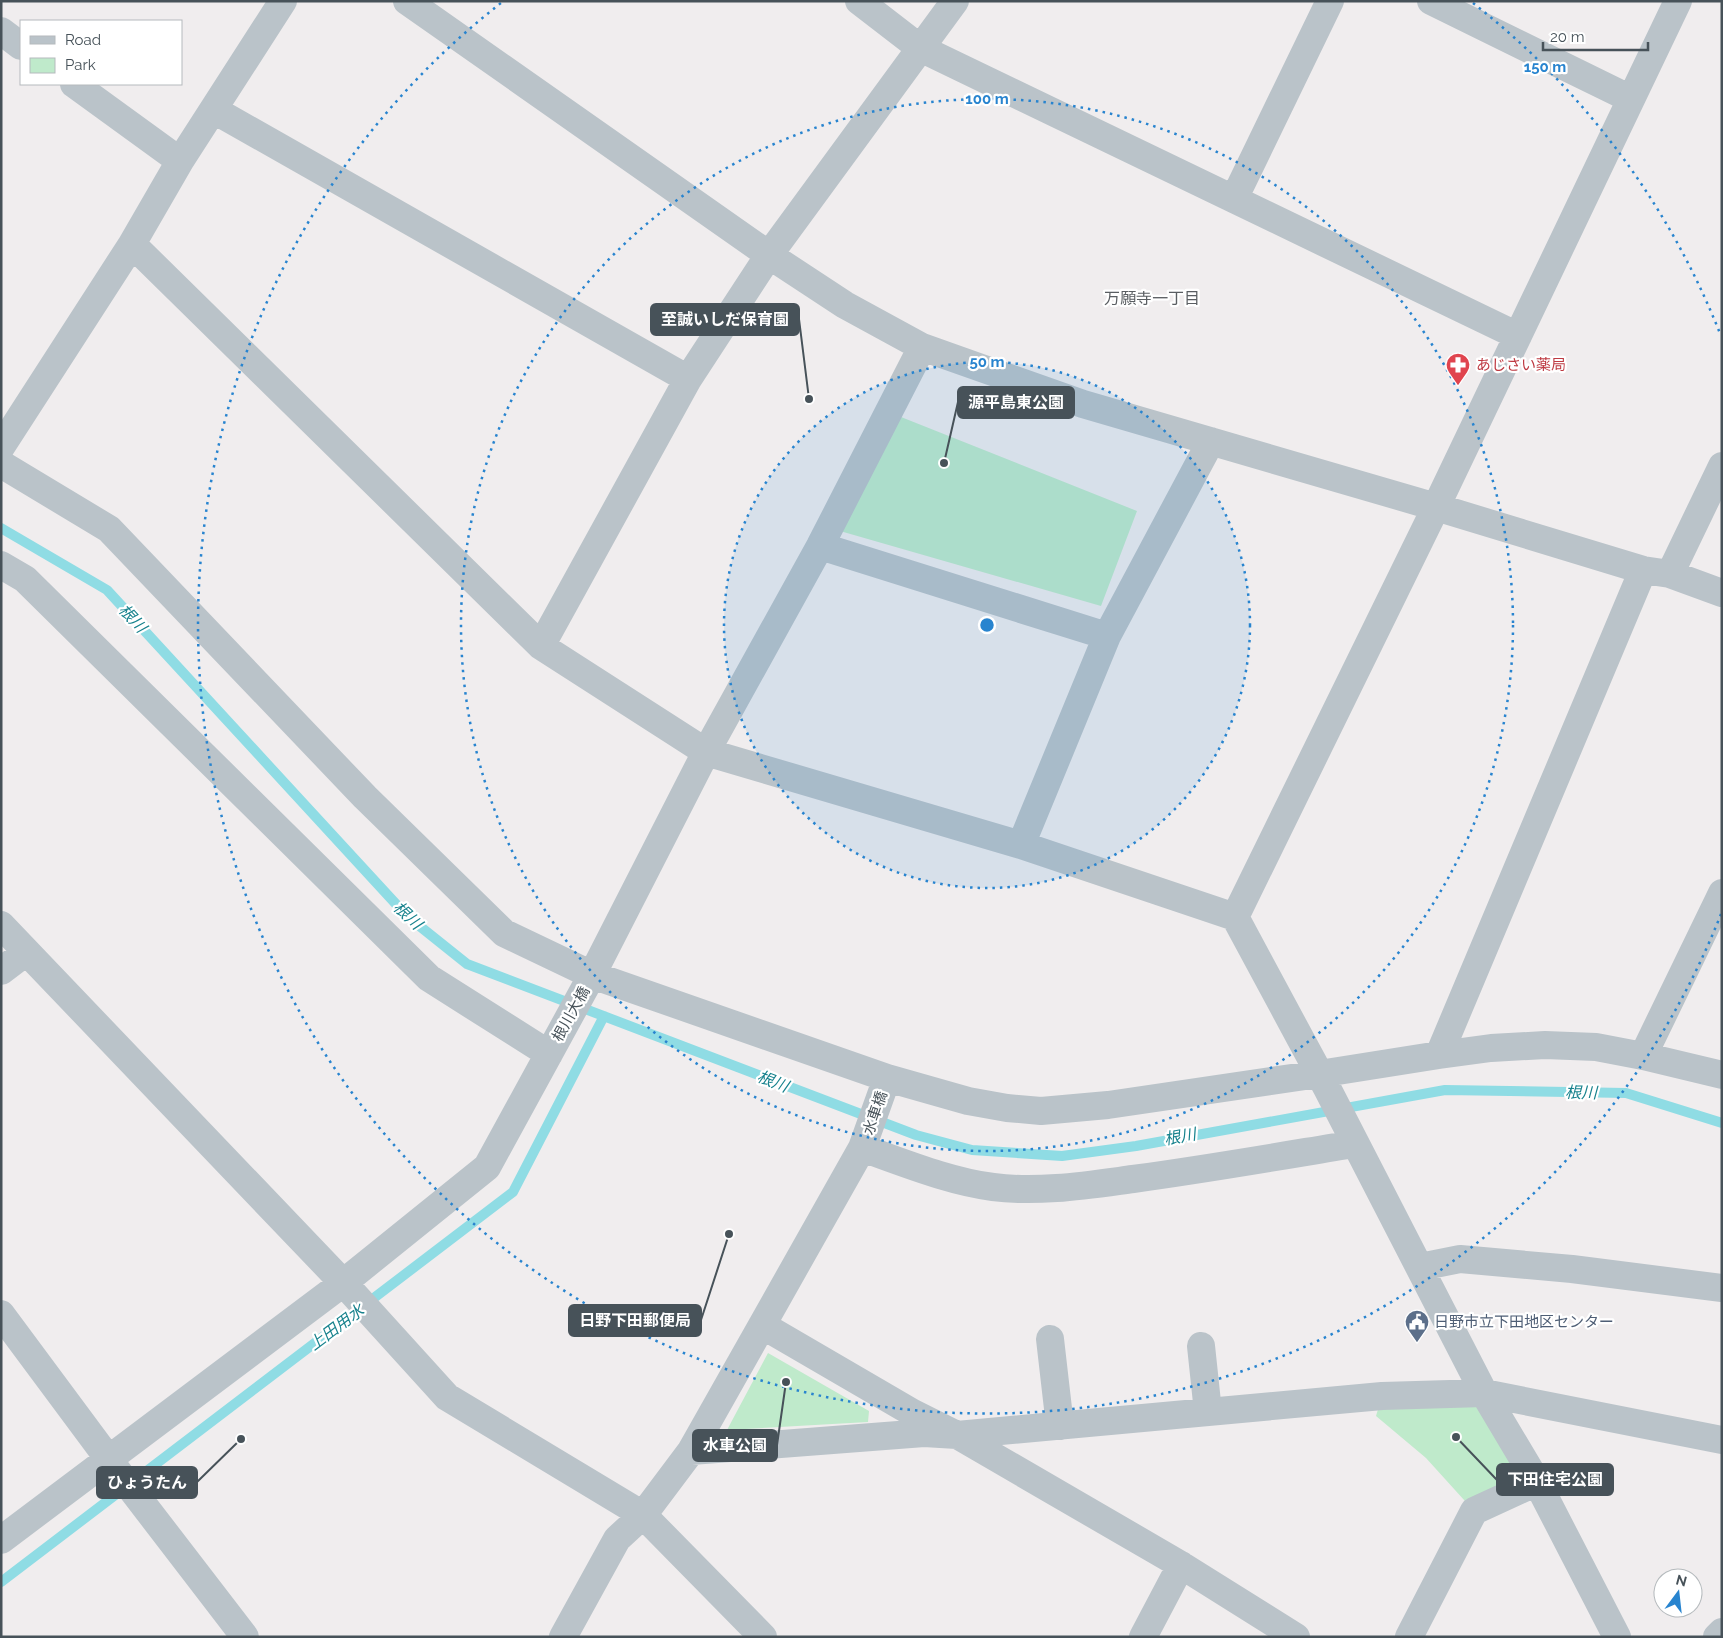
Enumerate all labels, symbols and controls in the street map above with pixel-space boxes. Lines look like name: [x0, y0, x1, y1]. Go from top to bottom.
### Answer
legend: [20, 20, 182, 85]
scale bar: [1543, 20, 1648, 52]
text: 20 m: [1550, 28, 1585, 46]
text: Road: [65, 31, 101, 49]
text: Park: [65, 56, 96, 74]
text: 150 m: [1524, 58, 1566, 76]
text: 100 m: [965, 90, 1009, 108]
district label: 万願寺一丁目: [1104, 289, 1200, 308]
callout: 至誠いしだ保育園: [651, 304, 799, 335]
text: 至誠いしだ保育園: [661, 310, 789, 329]
pharmacy icon: あじさい薬局: [1445, 352, 1471, 386]
text: 50 m: [969, 353, 1005, 371]
place label: あじさい薬局: [1476, 356, 1566, 374]
callout: 源平島東公園: [958, 387, 1074, 418]
text: 源平島東公園: [968, 393, 1064, 412]
water label: 根川: [115, 600, 152, 638]
centre of rings: [978, 616, 996, 634]
water label: 根川: [389, 898, 427, 935]
street label: 根川大橋: [549, 983, 593, 1045]
water label: 根川: [754, 1067, 793, 1097]
water label: 根川: [1565, 1083, 1599, 1102]
street label: 水車橋: [859, 1089, 891, 1137]
water label: 根川: [1163, 1124, 1199, 1149]
water label: 上田用水: [305, 1299, 369, 1354]
callout: 日野下田郵便局: [569, 1305, 701, 1336]
public building icon: 日野市立下田地区センター: [1404, 1309, 1430, 1343]
text: 日野下田郵便局: [579, 1311, 691, 1330]
place label: 日野市立下田地区センター: [1434, 1313, 1614, 1331]
callout: 水車公園: [693, 1430, 777, 1461]
text: 水車公園: [703, 1436, 767, 1455]
callout: 下田住宅公園: [1497, 1464, 1613, 1495]
callout: ひょうたん: [97, 1467, 197, 1498]
text: 下田住宅公園: [1507, 1470, 1603, 1489]
text: ひょうたん: [107, 1473, 187, 1492]
north arrow: [1653, 1568, 1703, 1618]
text: N: [1674, 1571, 1689, 1590]

